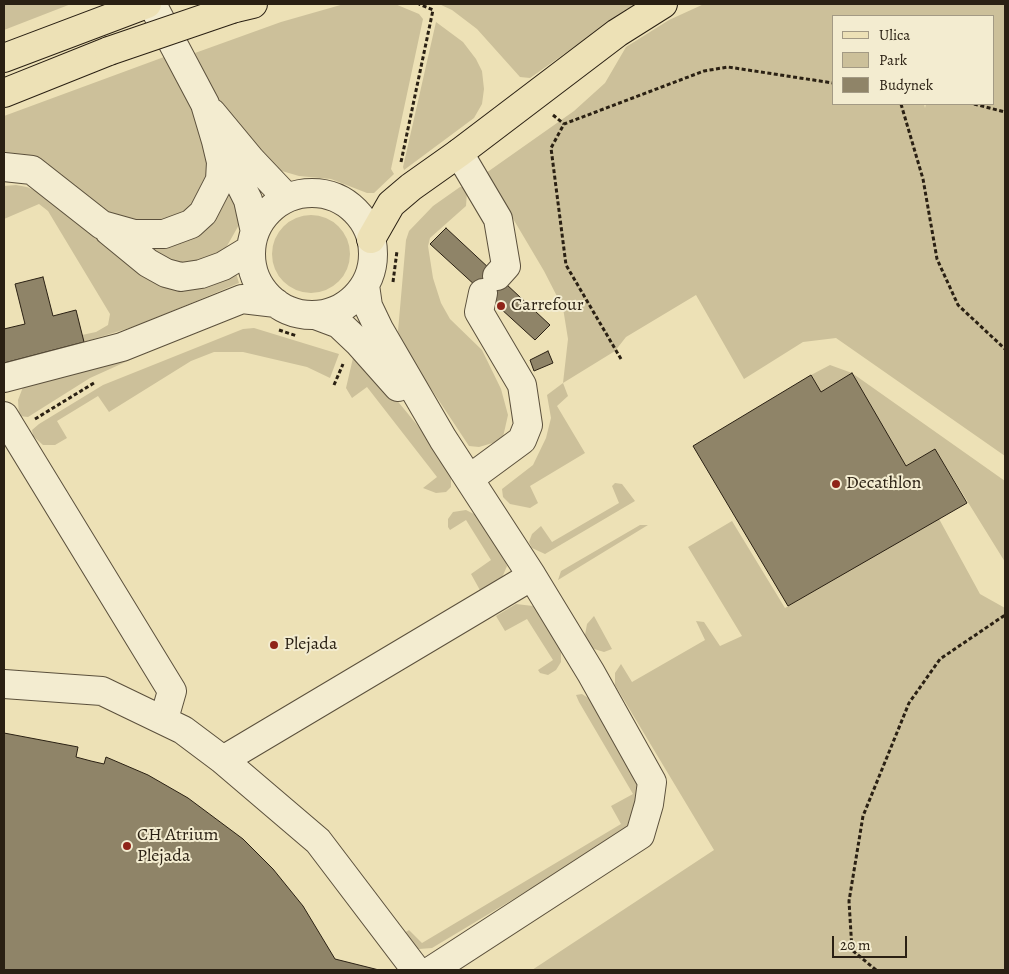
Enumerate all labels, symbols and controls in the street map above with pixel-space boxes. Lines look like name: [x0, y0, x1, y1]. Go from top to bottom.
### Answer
legend: [832, 15, 994, 105]
text: Ulica: [879, 25, 910, 45]
text: Park: [879, 50, 907, 70]
text: Budynek: [879, 75, 933, 95]
place label: Carrefour: [511, 295, 584, 317]
marker: Carrefour: [495, 300, 507, 312]
place label: Decathlon: [846, 473, 921, 495]
marker: Decathlon: [830, 478, 842, 490]
place label: Plejada: [284, 634, 337, 656]
marker: Plejada: [268, 639, 280, 651]
place label: CH Atrium Plejada: [137, 825, 219, 868]
marker: CH Atrium Plejada: [121, 840, 133, 852]
scale bar: [834, 926, 909, 958]
text: 20 m: [840, 935, 871, 955]

